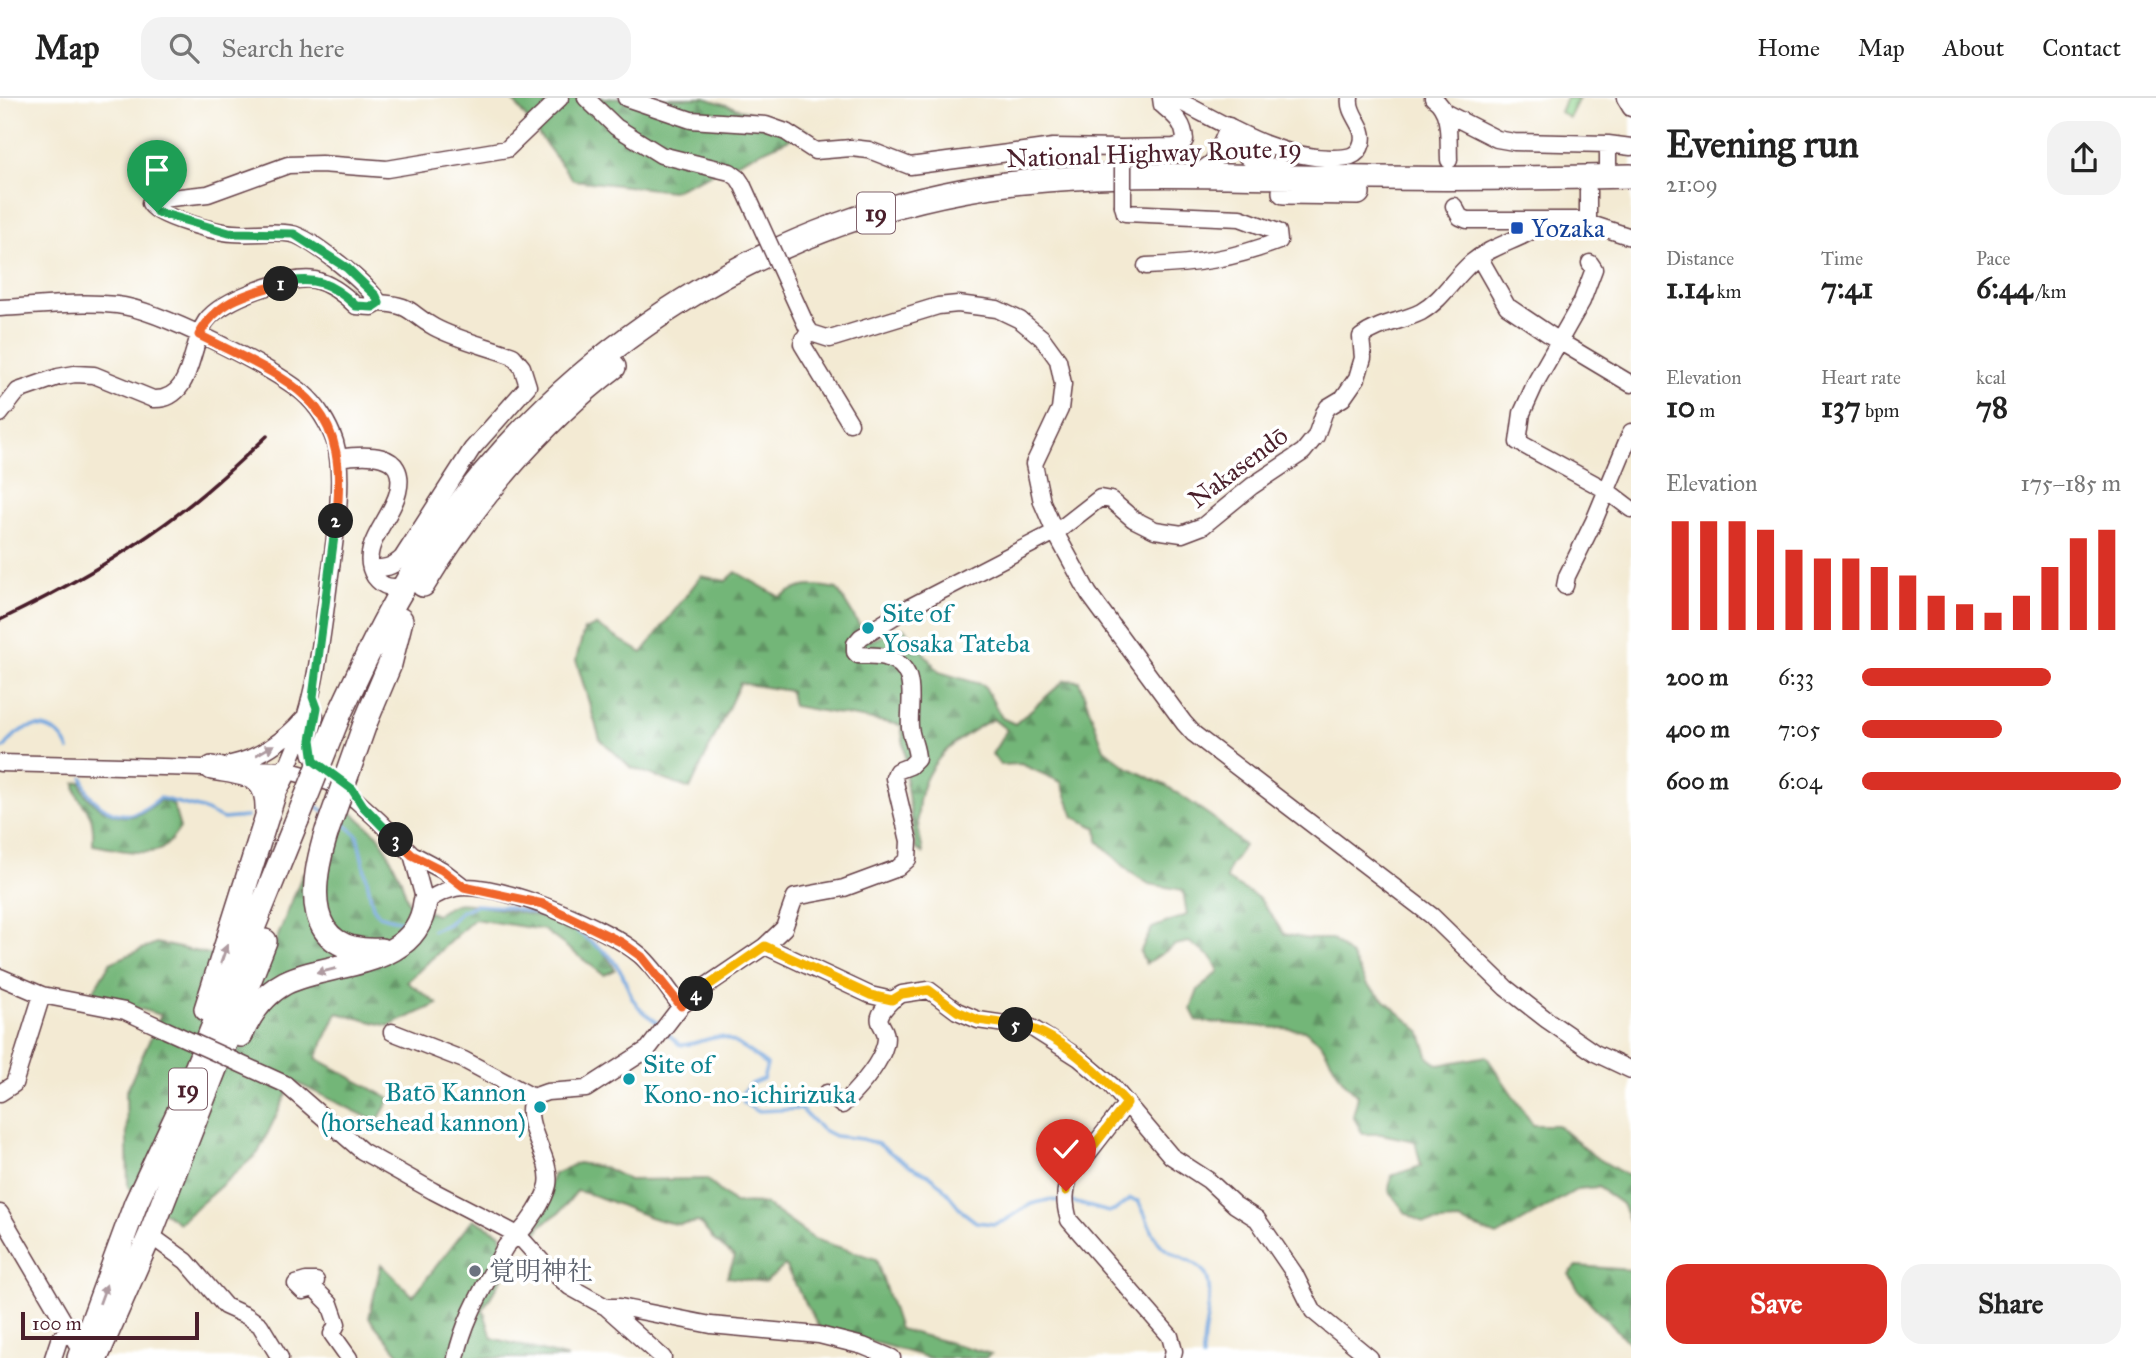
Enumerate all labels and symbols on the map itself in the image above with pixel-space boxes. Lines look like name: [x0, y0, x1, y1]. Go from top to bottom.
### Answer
street label: National Highway Route 19: [1006, 132, 1302, 174]
pin: [127, 140, 187, 212]
road number: 19: [857, 192, 895, 233]
place label: Yozaka: [1531, 212, 1605, 244]
marker: Yozaka: [1509, 220, 1525, 236]
pin: 1: [264, 266, 298, 302]
street label: Nakasendō: [1182, 419, 1294, 515]
pin: 2: [318, 504, 354, 538]
place label: Site of Yosaka Tateba: [882, 597, 1030, 659]
marker: Site of Yosaka Tateba: [860, 620, 876, 636]
one-way arrow: [255, 744, 274, 756]
pin: 3: [378, 822, 414, 858]
one-way arrow: [219, 943, 230, 964]
one-way arrow: [315, 966, 337, 977]
pin: 4: [678, 976, 714, 1012]
pin: 5: [998, 1007, 1034, 1042]
place label: Site of Kono-no-ichirizuka: [643, 1048, 856, 1110]
road number: 19: [169, 1069, 207, 1110]
marker: Site of Kono-no-ichirizuka: [621, 1071, 637, 1087]
place label: Batō Kannon (horsehead kannon): [321, 1076, 526, 1138]
marker: Batō Kannon (horsehead kannon): [532, 1099, 548, 1115]
pin: [1036, 1119, 1096, 1191]
place label: 覚明神社: [489, 1255, 593, 1287]
marker: 覚明神社: [467, 1263, 483, 1279]
one-way arrow: [97, 1283, 108, 1304]
scale bar: [21, 1309, 200, 1341]

